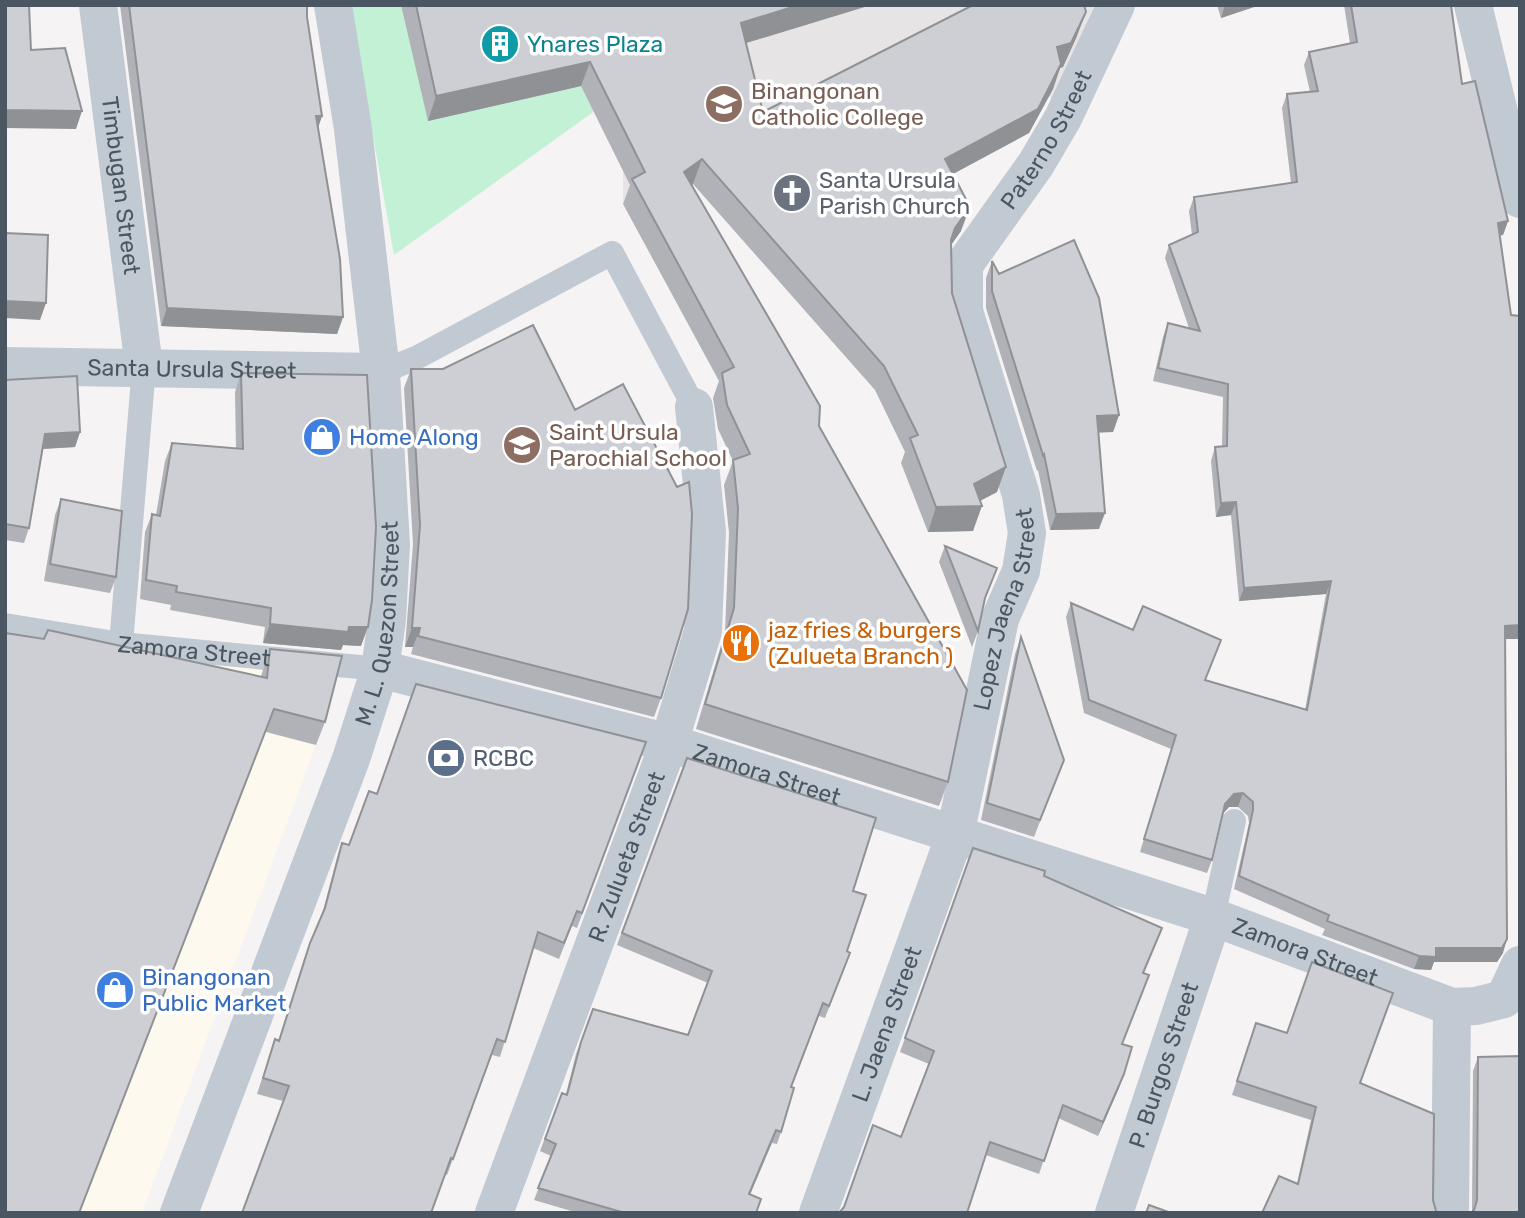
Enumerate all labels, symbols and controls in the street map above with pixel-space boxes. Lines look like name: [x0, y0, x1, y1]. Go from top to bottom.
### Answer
building icon: Ynares Plaza: [479, 23, 521, 65]
place label: Ynares Plaza: [527, 30, 663, 58]
street label: Paterno Street: [994, 65, 1098, 215]
place label: Binangonan Catholic College: [751, 77, 924, 131]
school or university icon: Binangonan Catholic College: [703, 83, 745, 125]
street label: Timbugan Street: [96, 95, 146, 276]
place label: Santa Ursula Parish Church: [819, 166, 970, 220]
church icon: Santa Ursula Parish Church: [771, 172, 813, 214]
street label: Santa Ursula Street: [87, 353, 297, 385]
shop icon: Home Along: [301, 416, 343, 458]
place label: Saint Ursula Parochial School: [549, 418, 727, 472]
place label: Home Along: [349, 423, 479, 451]
school or university icon: Saint Ursula Parochial School: [501, 424, 543, 466]
street label: Lopez Jaena Street: [967, 506, 1041, 713]
street label: M. L. Quezon Street: [349, 520, 405, 729]
place label: jaz fries & burgers (Zulueta Branch ): [767, 616, 962, 670]
restaurant icon: jaz fries & burgers (Zulueta Branch ): [720, 622, 762, 664]
street label: Zamora Street: [116, 630, 272, 672]
bank icon: RCBC: [425, 737, 467, 779]
street label: Zamora Street: [689, 738, 844, 811]
place label: RCBC: [473, 744, 534, 772]
street label: R. Zulueta Street: [582, 768, 671, 946]
street label: Zamora Street: [1228, 912, 1382, 992]
street label: L. Jaena Street: [846, 942, 927, 1106]
place label: Binangonan Public Market: [142, 963, 287, 1017]
shop icon: Binangonan Public Market: [94, 969, 136, 1011]
street label: P. Burgos Street: [1123, 979, 1204, 1152]

